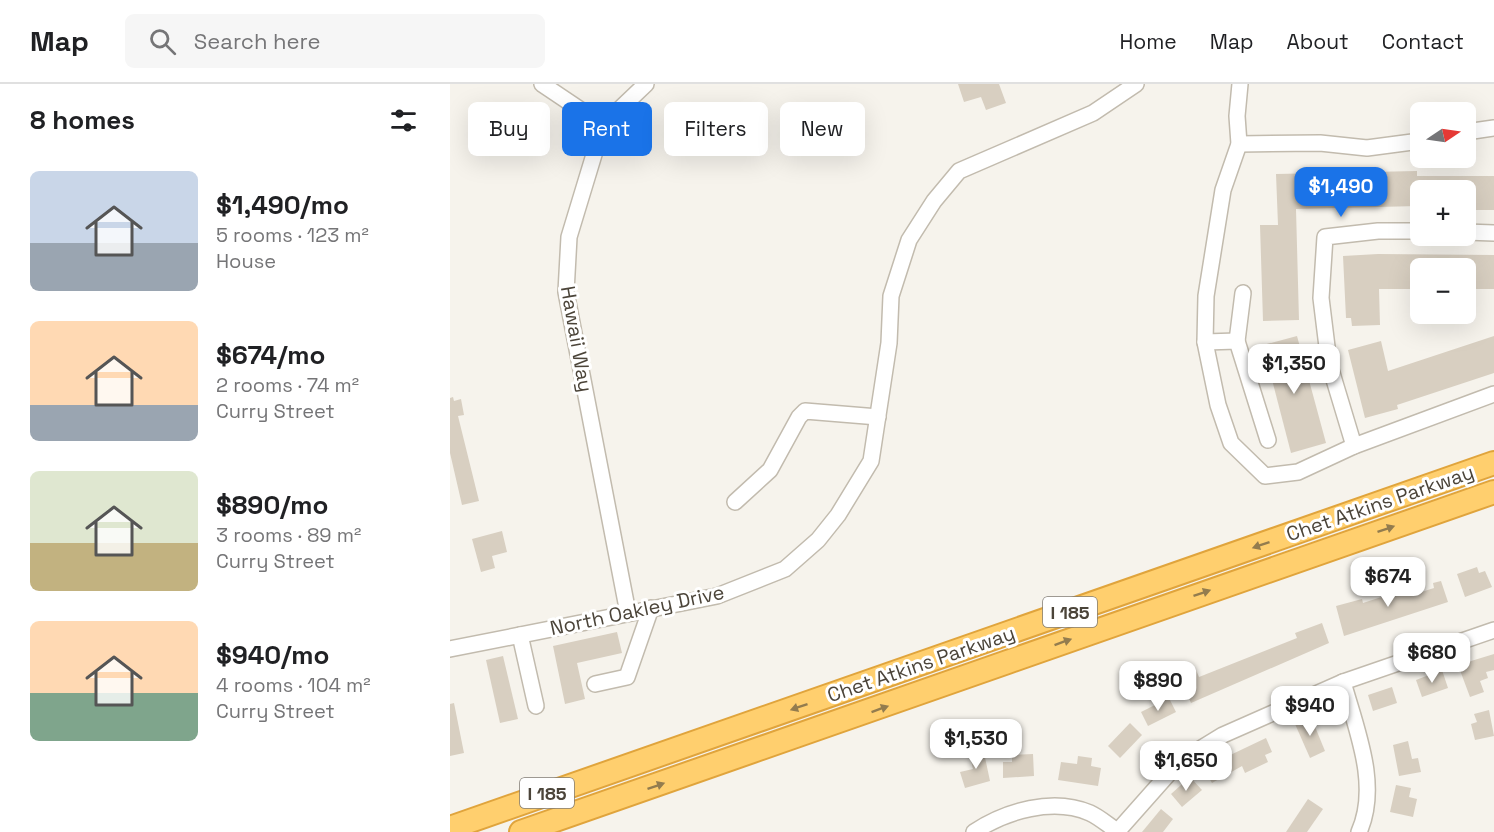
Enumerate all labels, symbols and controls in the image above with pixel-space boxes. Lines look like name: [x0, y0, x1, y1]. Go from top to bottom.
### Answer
search box: [125, 14, 545, 68]
text: Map: [30, 23, 89, 59]
icon: search: [146, 25, 179, 58]
text: Search here: [194, 27, 321, 55]
text: Home: [1119, 28, 1177, 55]
text: Map: [1210, 28, 1254, 55]
text: About: [1287, 28, 1349, 55]
text: Contact: [1382, 28, 1464, 55]
chip: Buy: [468, 102, 550, 156]
chip: Rent: [562, 102, 652, 156]
chip: Filters: [664, 102, 768, 156]
chip: New: [780, 102, 865, 156]
north arrow: [1410, 102, 1476, 168]
map controls: [1410, 102, 1476, 324]
text: 8 homes: [30, 103, 135, 137]
icon: filters: [387, 104, 420, 137]
pin: $1,490: [1292, 167, 1390, 218]
text: $1,490: [1308, 173, 1374, 199]
button: +: [1410, 180, 1476, 246]
text: $1,490/mo: [216, 188, 349, 222]
icon: home: [78, 195, 150, 267]
text: 5 rooms · 123 m²: [216, 222, 369, 248]
text: House: [216, 248, 276, 274]
button: −: [1410, 258, 1476, 324]
street label: Hawaii Way: [555, 284, 599, 394]
text: $674/mo: [216, 338, 325, 372]
pin: $1,350: [1245, 344, 1343, 395]
icon: home: [78, 345, 150, 417]
text: $1,350: [1262, 350, 1326, 376]
text: 2 rooms · 74 m²: [216, 372, 359, 398]
text: Curry Street: [216, 398, 335, 424]
street label: Chet Atkins Parkway: [1283, 459, 1477, 547]
text: $890/mo: [216, 488, 328, 522]
icon: home: [78, 495, 150, 567]
text: 3 rooms · 89 m²: [216, 522, 361, 548]
one-way arrow: [1377, 524, 1395, 534]
one-way arrow: [1251, 541, 1269, 551]
text: Curry Street: [216, 548, 335, 574]
pin: $674: [1352, 557, 1424, 608]
text: $674: [1364, 563, 1412, 589]
street label: North Oakley Drive: [548, 579, 726, 641]
one-way arrow: [1193, 588, 1211, 598]
road number: I 185: [1043, 597, 1097, 627]
street label: Chet Atkins Parkway: [824, 620, 1018, 708]
pin: $680: [1396, 633, 1468, 684]
one-way arrow: [1054, 637, 1072, 647]
text: $940/mo: [216, 638, 329, 672]
text: $680: [1407, 639, 1457, 665]
icon: home: [78, 645, 150, 717]
pin: $890: [1122, 661, 1194, 712]
text: $890: [1133, 667, 1183, 693]
text: 4 rooms · 104 m²: [216, 672, 371, 698]
pin: $940: [1274, 686, 1346, 737]
text: $940: [1285, 692, 1335, 718]
text: Curry Street: [216, 698, 335, 724]
one-way arrow: [790, 702, 808, 712]
one-way arrow: [871, 703, 889, 713]
pin: $1,530: [927, 719, 1025, 770]
text: $1,530: [944, 725, 1008, 751]
pin: $1,650: [1137, 741, 1235, 792]
text: $1,650: [1154, 747, 1218, 773]
road number: I 185: [520, 778, 574, 808]
one-way arrow: [647, 780, 665, 790]

